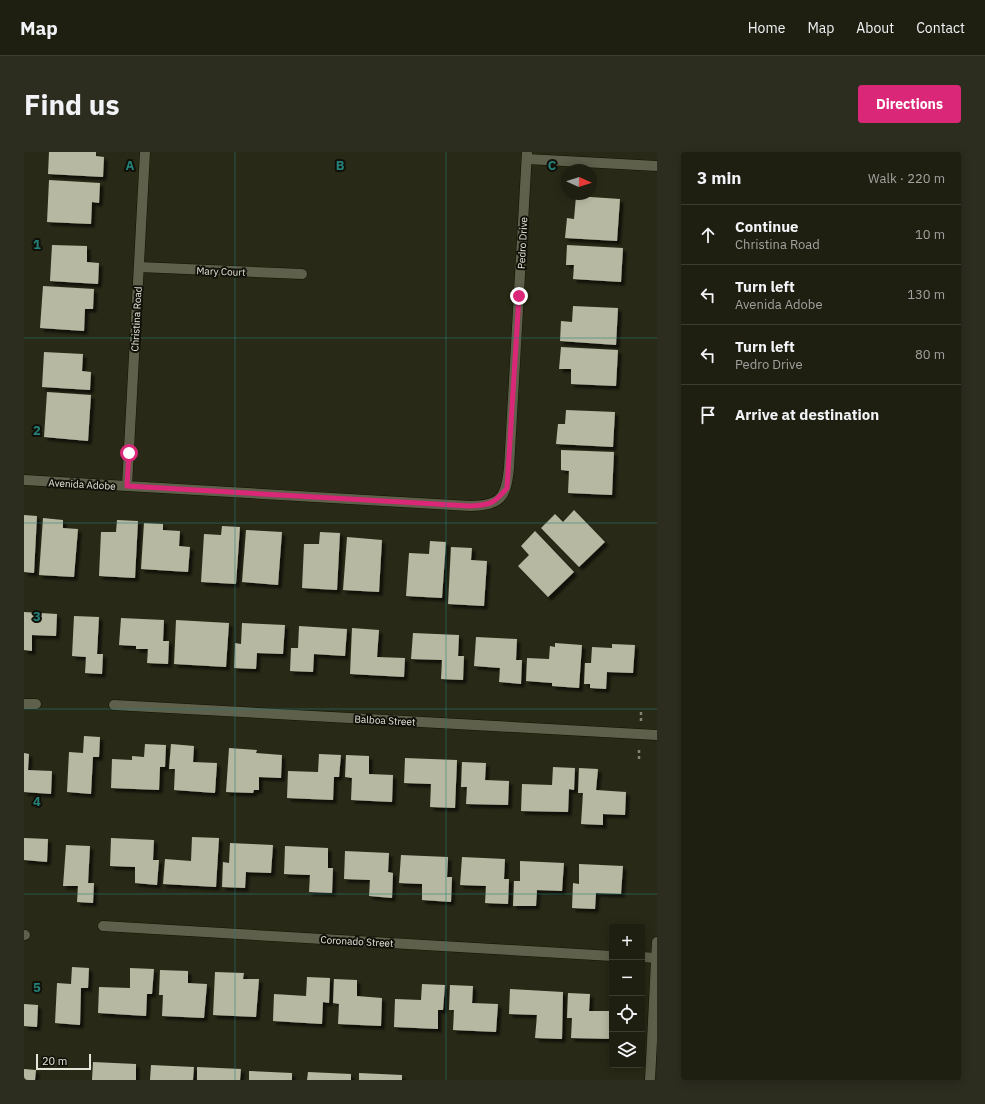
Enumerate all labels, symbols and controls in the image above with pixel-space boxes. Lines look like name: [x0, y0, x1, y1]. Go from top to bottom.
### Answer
text: Map: [20, 16, 58, 40]
text: Home: [748, 19, 785, 37]
text: Map: [807, 19, 834, 37]
text: About: [856, 19, 894, 37]
text: Contact: [916, 19, 965, 37]
button: Directions: [858, 85, 961, 123]
text: Find us: [24, 86, 120, 123]
text: A: [126, 157, 135, 174]
text: B: [336, 157, 345, 174]
text: C: [548, 157, 557, 174]
north arrow: [561, 164, 597, 200]
text: 3 min: [697, 167, 741, 189]
text: Walk · 220 m: [868, 170, 945, 187]
street label: Pedro Drive: [515, 216, 530, 269]
text: Continue: [735, 217, 799, 236]
icon: ahead: [697, 224, 719, 246]
text: 10 m: [915, 226, 945, 243]
text: 1: [33, 236, 41, 253]
text: Christina Road: [735, 236, 820, 253]
street label: Mary Court: [196, 264, 246, 279]
text: Turn left: [735, 277, 795, 296]
icon: left: [697, 284, 719, 306]
street label: Christina Road: [128, 286, 145, 352]
text: 130 m: [907, 286, 945, 303]
route end: [510, 287, 528, 305]
text: Avenida Adobe: [735, 296, 823, 313]
text: Turn left: [735, 337, 795, 356]
icon: left: [697, 344, 719, 366]
text: 80 m: [915, 346, 945, 363]
text: Pedro Drive: [735, 356, 803, 373]
icon: arrive: [697, 404, 719, 426]
text: Arrive at destination: [735, 405, 879, 424]
text: 2: [33, 422, 41, 439]
route start: [120, 444, 138, 462]
street label: Avenida Adobe: [48, 476, 116, 493]
text: 3: [33, 608, 41, 625]
street label: Balboa Street: [354, 712, 416, 729]
text: 4: [33, 793, 41, 810]
map controls: [609, 924, 645, 1068]
button: +: [609, 924, 645, 960]
street label: Coronado Street: [320, 933, 394, 950]
button: −: [609, 960, 645, 996]
text: 5: [33, 979, 41, 996]
button: locate: [609, 996, 645, 1032]
button: layers: [609, 1032, 645, 1068]
scale bar: [36, 1052, 91, 1071]
text: 20 m: [42, 1054, 67, 1068]

